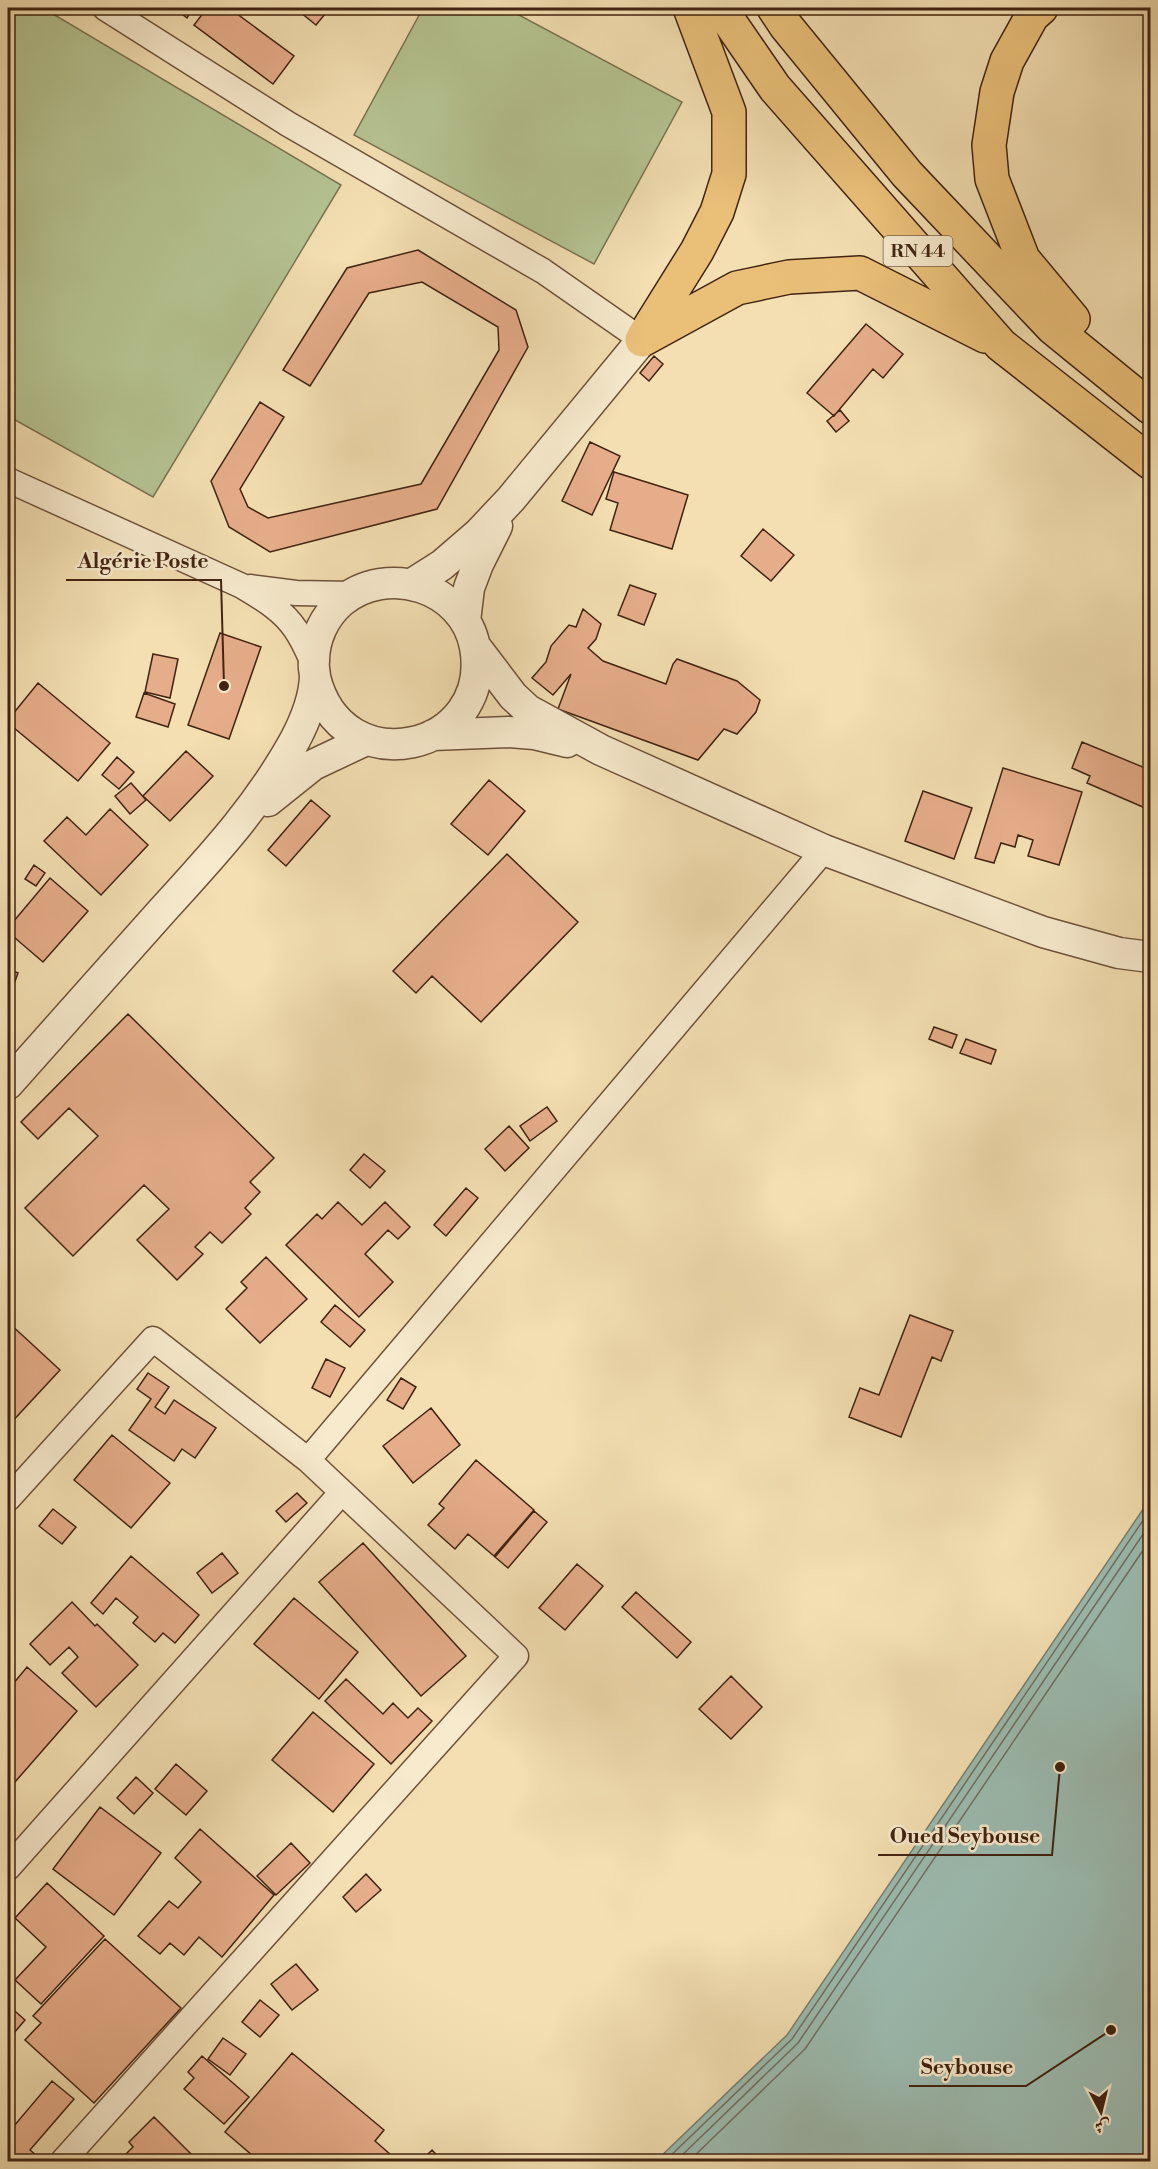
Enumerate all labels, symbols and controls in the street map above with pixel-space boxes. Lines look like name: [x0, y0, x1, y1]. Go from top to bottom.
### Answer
road number: RN 44: [884, 236, 952, 266]
callout: Algérie Poste: [66, 541, 221, 580]
text: Algérie Poste: [76, 549, 209, 575]
callout: Oued Seybouse: [878, 1816, 1052, 1855]
text: Oued Seybouse: [890, 1824, 1040, 1850]
callout: Seybouse: [909, 2047, 1026, 2086]
text: Seybouse: [921, 2055, 1013, 2081]
north arrow: [1071, 2082, 1131, 2142]
text: ش: [1094, 2115, 1112, 2137]

